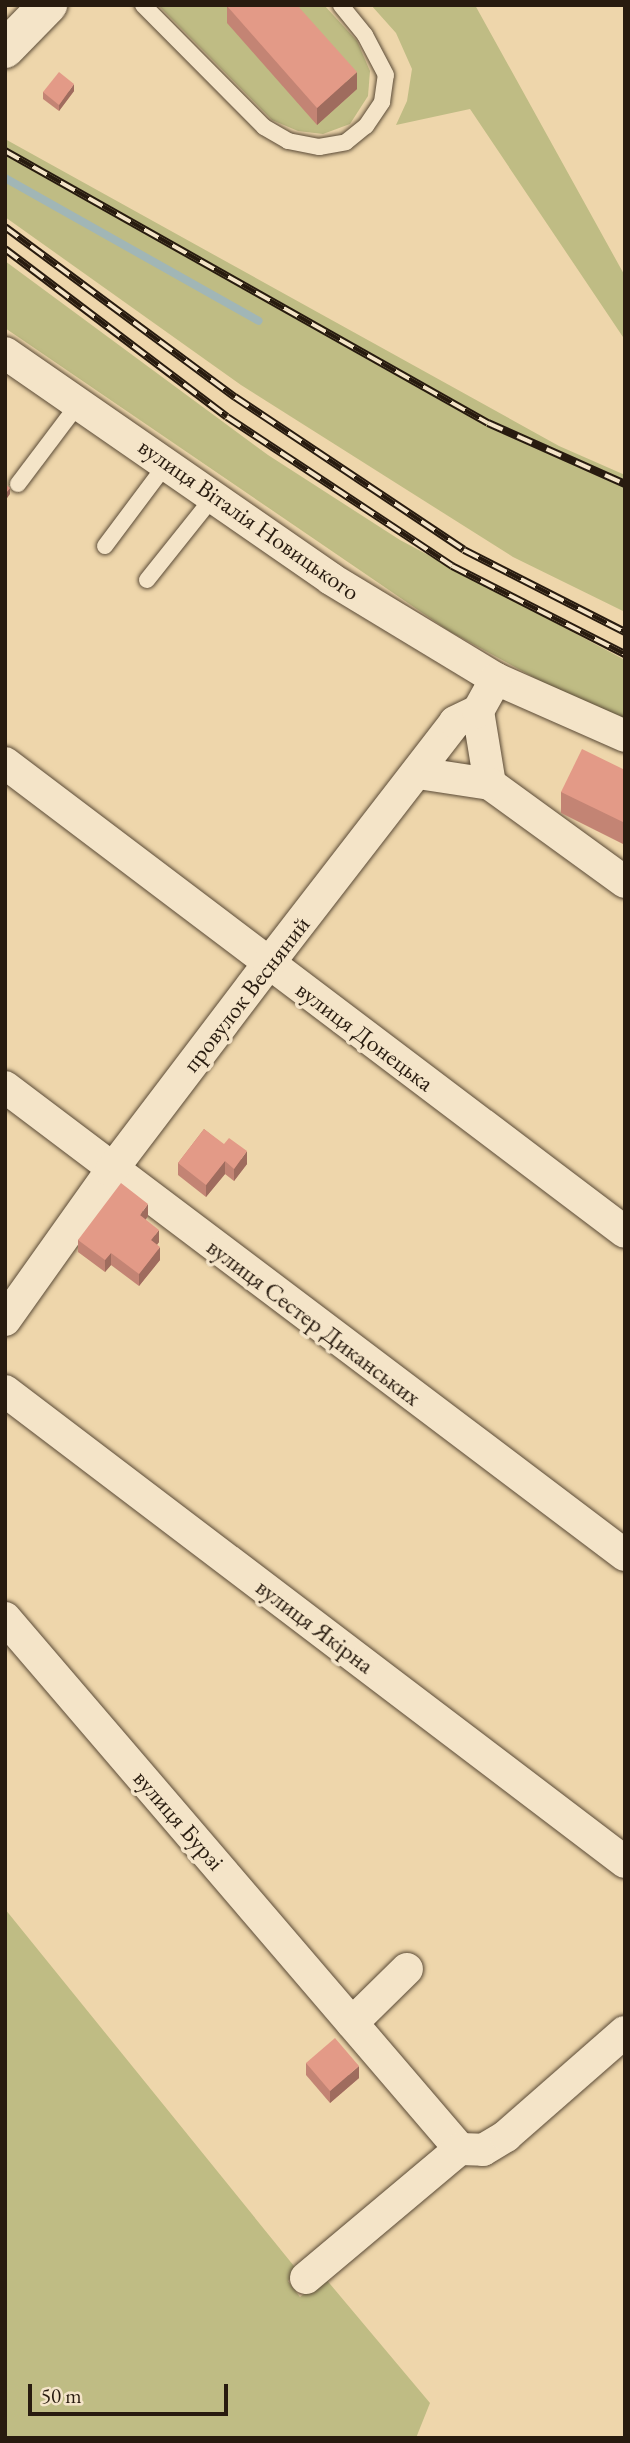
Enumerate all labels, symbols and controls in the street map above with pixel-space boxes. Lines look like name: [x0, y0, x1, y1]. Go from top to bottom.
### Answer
street label: вулиця Віталія Новицького: [133, 432, 365, 606]
street label: провулок Весняний: [176, 910, 316, 1078]
street label: вулиця Донецька: [291, 975, 439, 1097]
street label: вулиця Сестер Диканських: [201, 1232, 427, 1412]
street label: вулиця Якірна: [251, 1572, 379, 1680]
street label: вулиця Бурзі: [128, 1764, 230, 1876]
scale bar: [32, 2370, 231, 2414]
text: 50 m: [41, 2382, 82, 2409]

